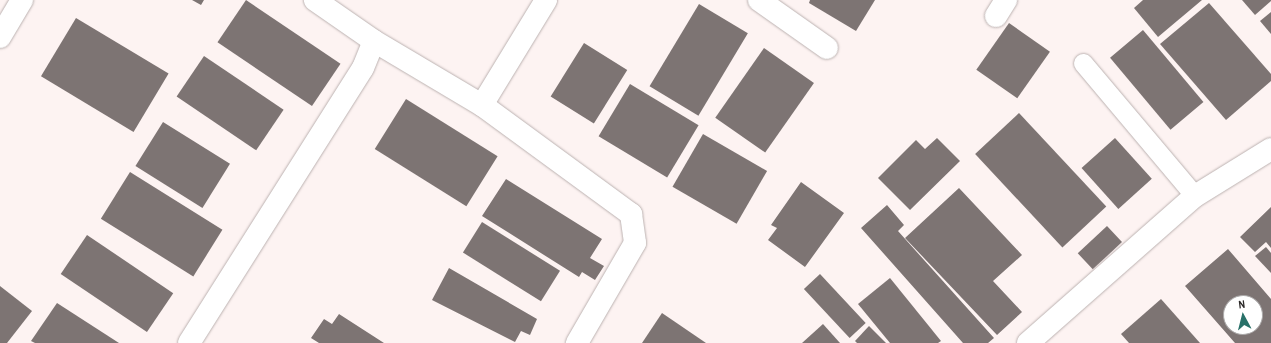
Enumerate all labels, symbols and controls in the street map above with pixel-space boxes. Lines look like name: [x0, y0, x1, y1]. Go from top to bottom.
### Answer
north arrow: [1223, 295, 1263, 335]
text: N: [1238, 297, 1246, 311]

